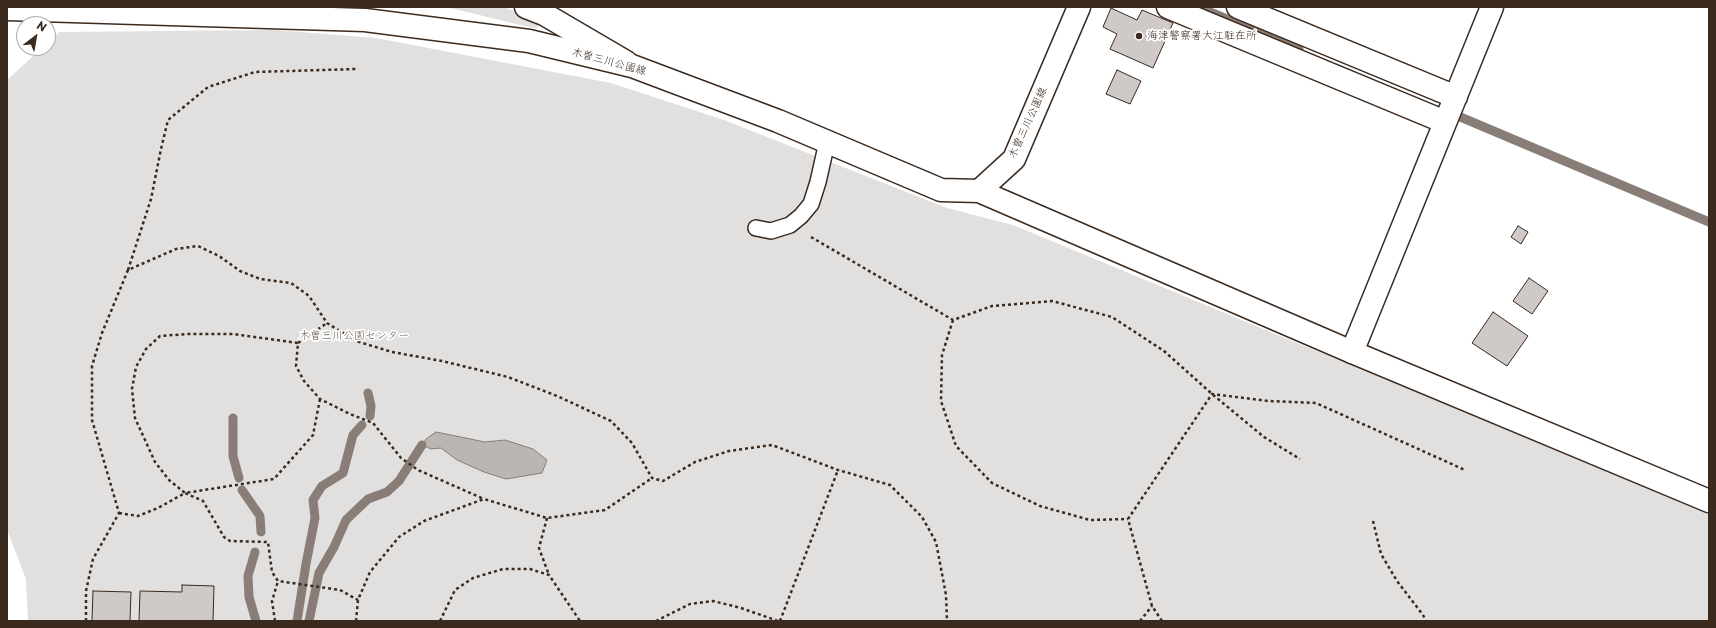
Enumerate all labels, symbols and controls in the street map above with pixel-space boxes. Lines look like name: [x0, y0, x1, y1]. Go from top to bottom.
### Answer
north arrow: [16, 16, 56, 56]
text: N: [34, 17, 50, 36]
place label: 海津警察署大江駐在所: [1147, 29, 1257, 43]
marker: 海津警察署大江駐在所: [1134, 31, 1144, 41]
street label: 木曽三川公園線: [570, 46, 648, 78]
street label: 木曽三川公園線: [1006, 85, 1050, 161]
park label: 木曽三川公園センター: [299, 329, 409, 343]

